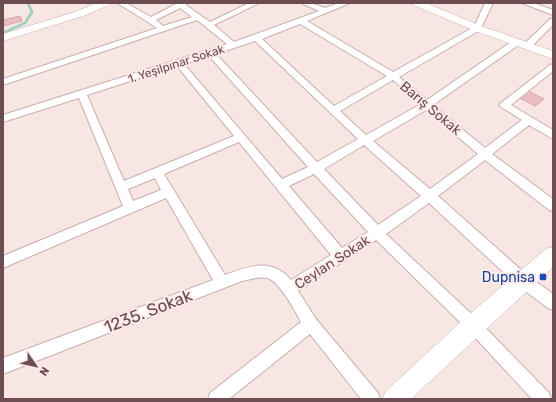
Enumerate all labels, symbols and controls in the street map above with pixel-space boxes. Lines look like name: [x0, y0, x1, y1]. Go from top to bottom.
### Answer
street label: 1. Yeşilpınar Sokak: [126, 42, 227, 86]
street label: Barış Sokak: [396, 78, 466, 140]
street label: Ceylan Sokak: [291, 231, 374, 293]
place label: Dupnisa: [482, 269, 535, 286]
marker: Dupnisa: [538, 272, 548, 282]
street label: 1235. Sokak: [101, 285, 195, 337]
north arrow: [16, 346, 56, 386]
text: N: [36, 364, 51, 378]

